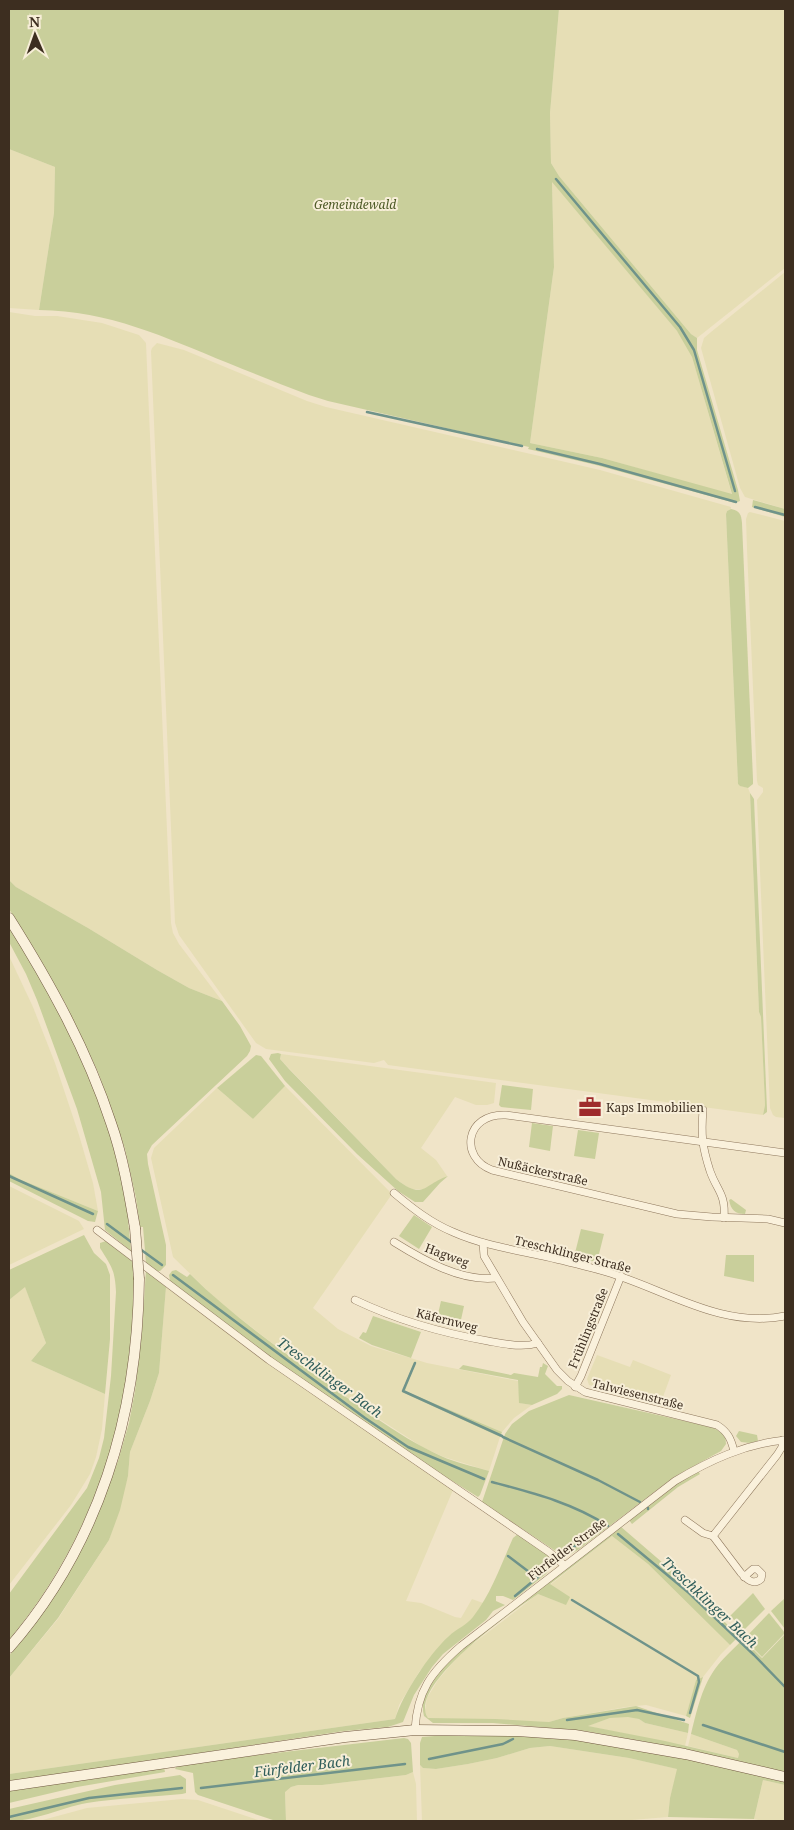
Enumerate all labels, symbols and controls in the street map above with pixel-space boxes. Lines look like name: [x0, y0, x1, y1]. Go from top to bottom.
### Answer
north arrow: [10, 10, 60, 60]
text: N: [29, 12, 40, 31]
park label: Gemeindewald: [314, 196, 396, 213]
office icon: Kaps Immobilien: [577, 1094, 603, 1120]
place label: Kaps Immobilien: [606, 1099, 704, 1116]
street label: Nußäckerstraße: [496, 1152, 590, 1190]
street label: Treschklinger Straße: [513, 1231, 633, 1277]
street label: Hagweg: [423, 1239, 472, 1271]
street label: Frühlingstraße: [564, 1285, 612, 1371]
street label: Käfernweg: [415, 1304, 480, 1336]
water label: Treschklinger Bach: [274, 1332, 387, 1422]
street label: Talwiesenstraße: [591, 1374, 685, 1414]
street label: Fürfelder Straße: [524, 1514, 610, 1584]
water label: Treschklinger Bach: [658, 1552, 763, 1652]
water label: Fürfelder Bach: [252, 1751, 352, 1781]

